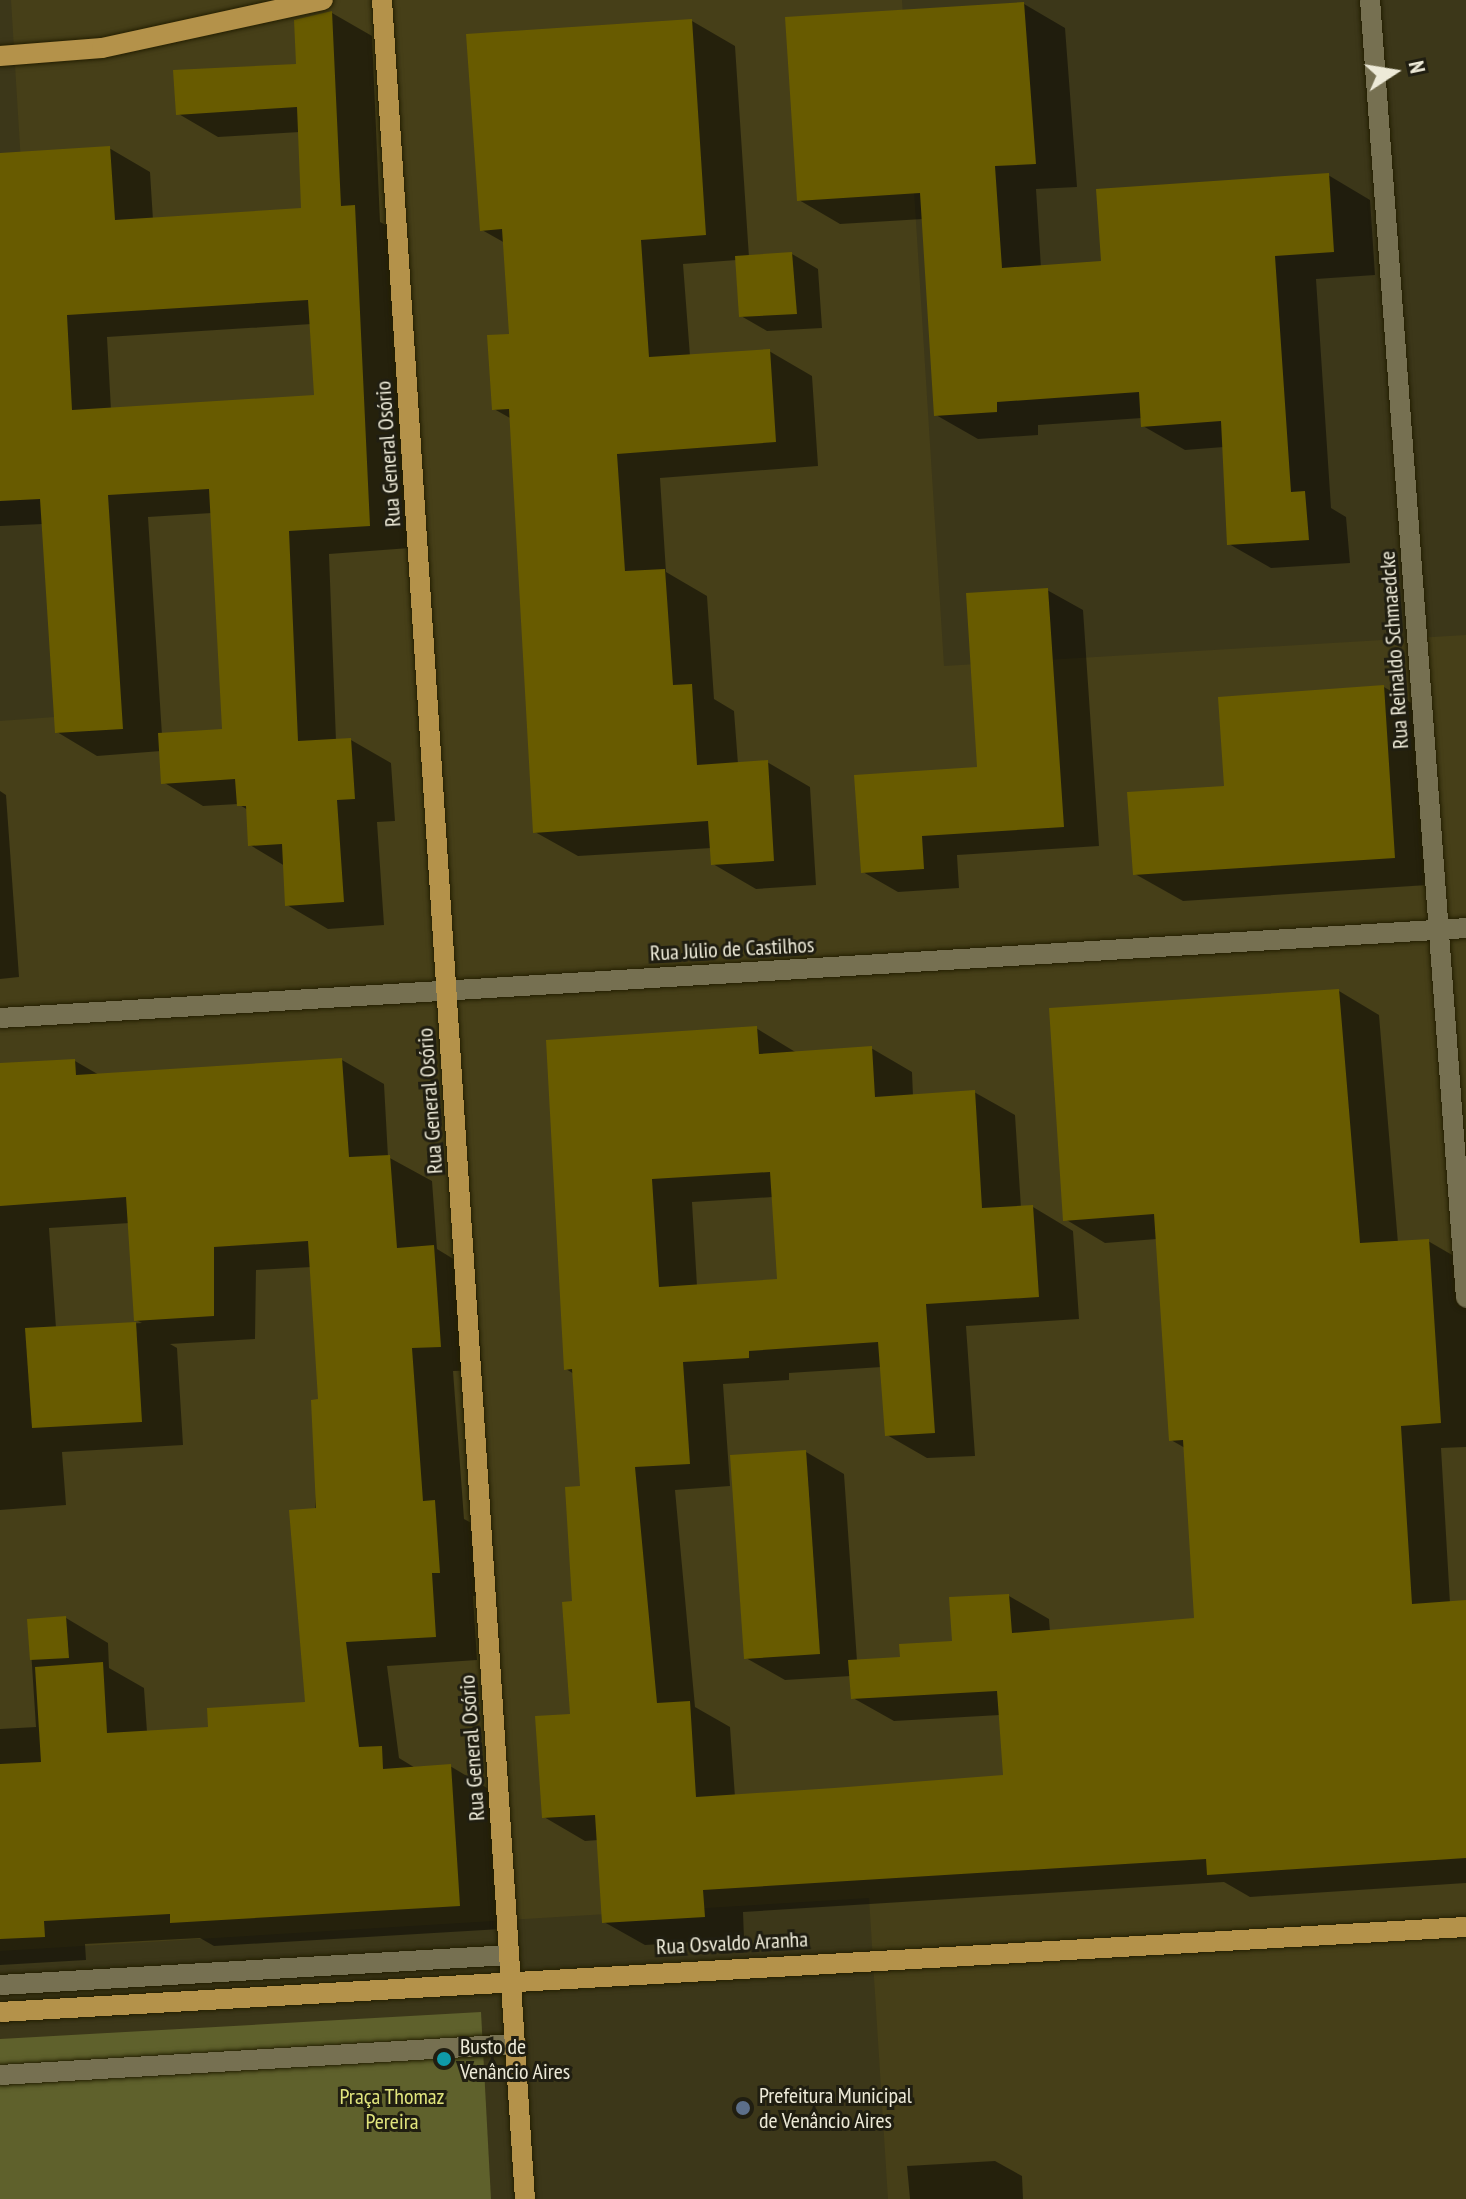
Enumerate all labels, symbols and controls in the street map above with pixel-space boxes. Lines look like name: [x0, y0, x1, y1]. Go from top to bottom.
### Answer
north arrow: [1354, 32, 1434, 112]
text: N: [1403, 58, 1432, 76]
street label: Rua General Osório: [370, 380, 406, 528]
street label: Rua Reinaldo Schmaedcke: [1374, 550, 1414, 750]
street label: Rua Júlio de Castilhos: [649, 932, 815, 966]
street label: Rua General Osório: [412, 1027, 448, 1175]
street label: Rua General Osório: [454, 1674, 490, 1822]
street label: Rua Osvaldo Aranha: [655, 1926, 809, 1960]
place label: Busto de Venâncio Aires: [460, 2033, 571, 2084]
marker: Busto de Venâncio Aires: [435, 2050, 453, 2068]
place label: Prefeitura Municipal de Venâncio Aires: [759, 2082, 912, 2134]
park label: Praça Thomaz Pereira: [339, 2083, 445, 2134]
marker: Prefeitura Municipal de Venâncio Aires: [734, 2099, 752, 2117]

